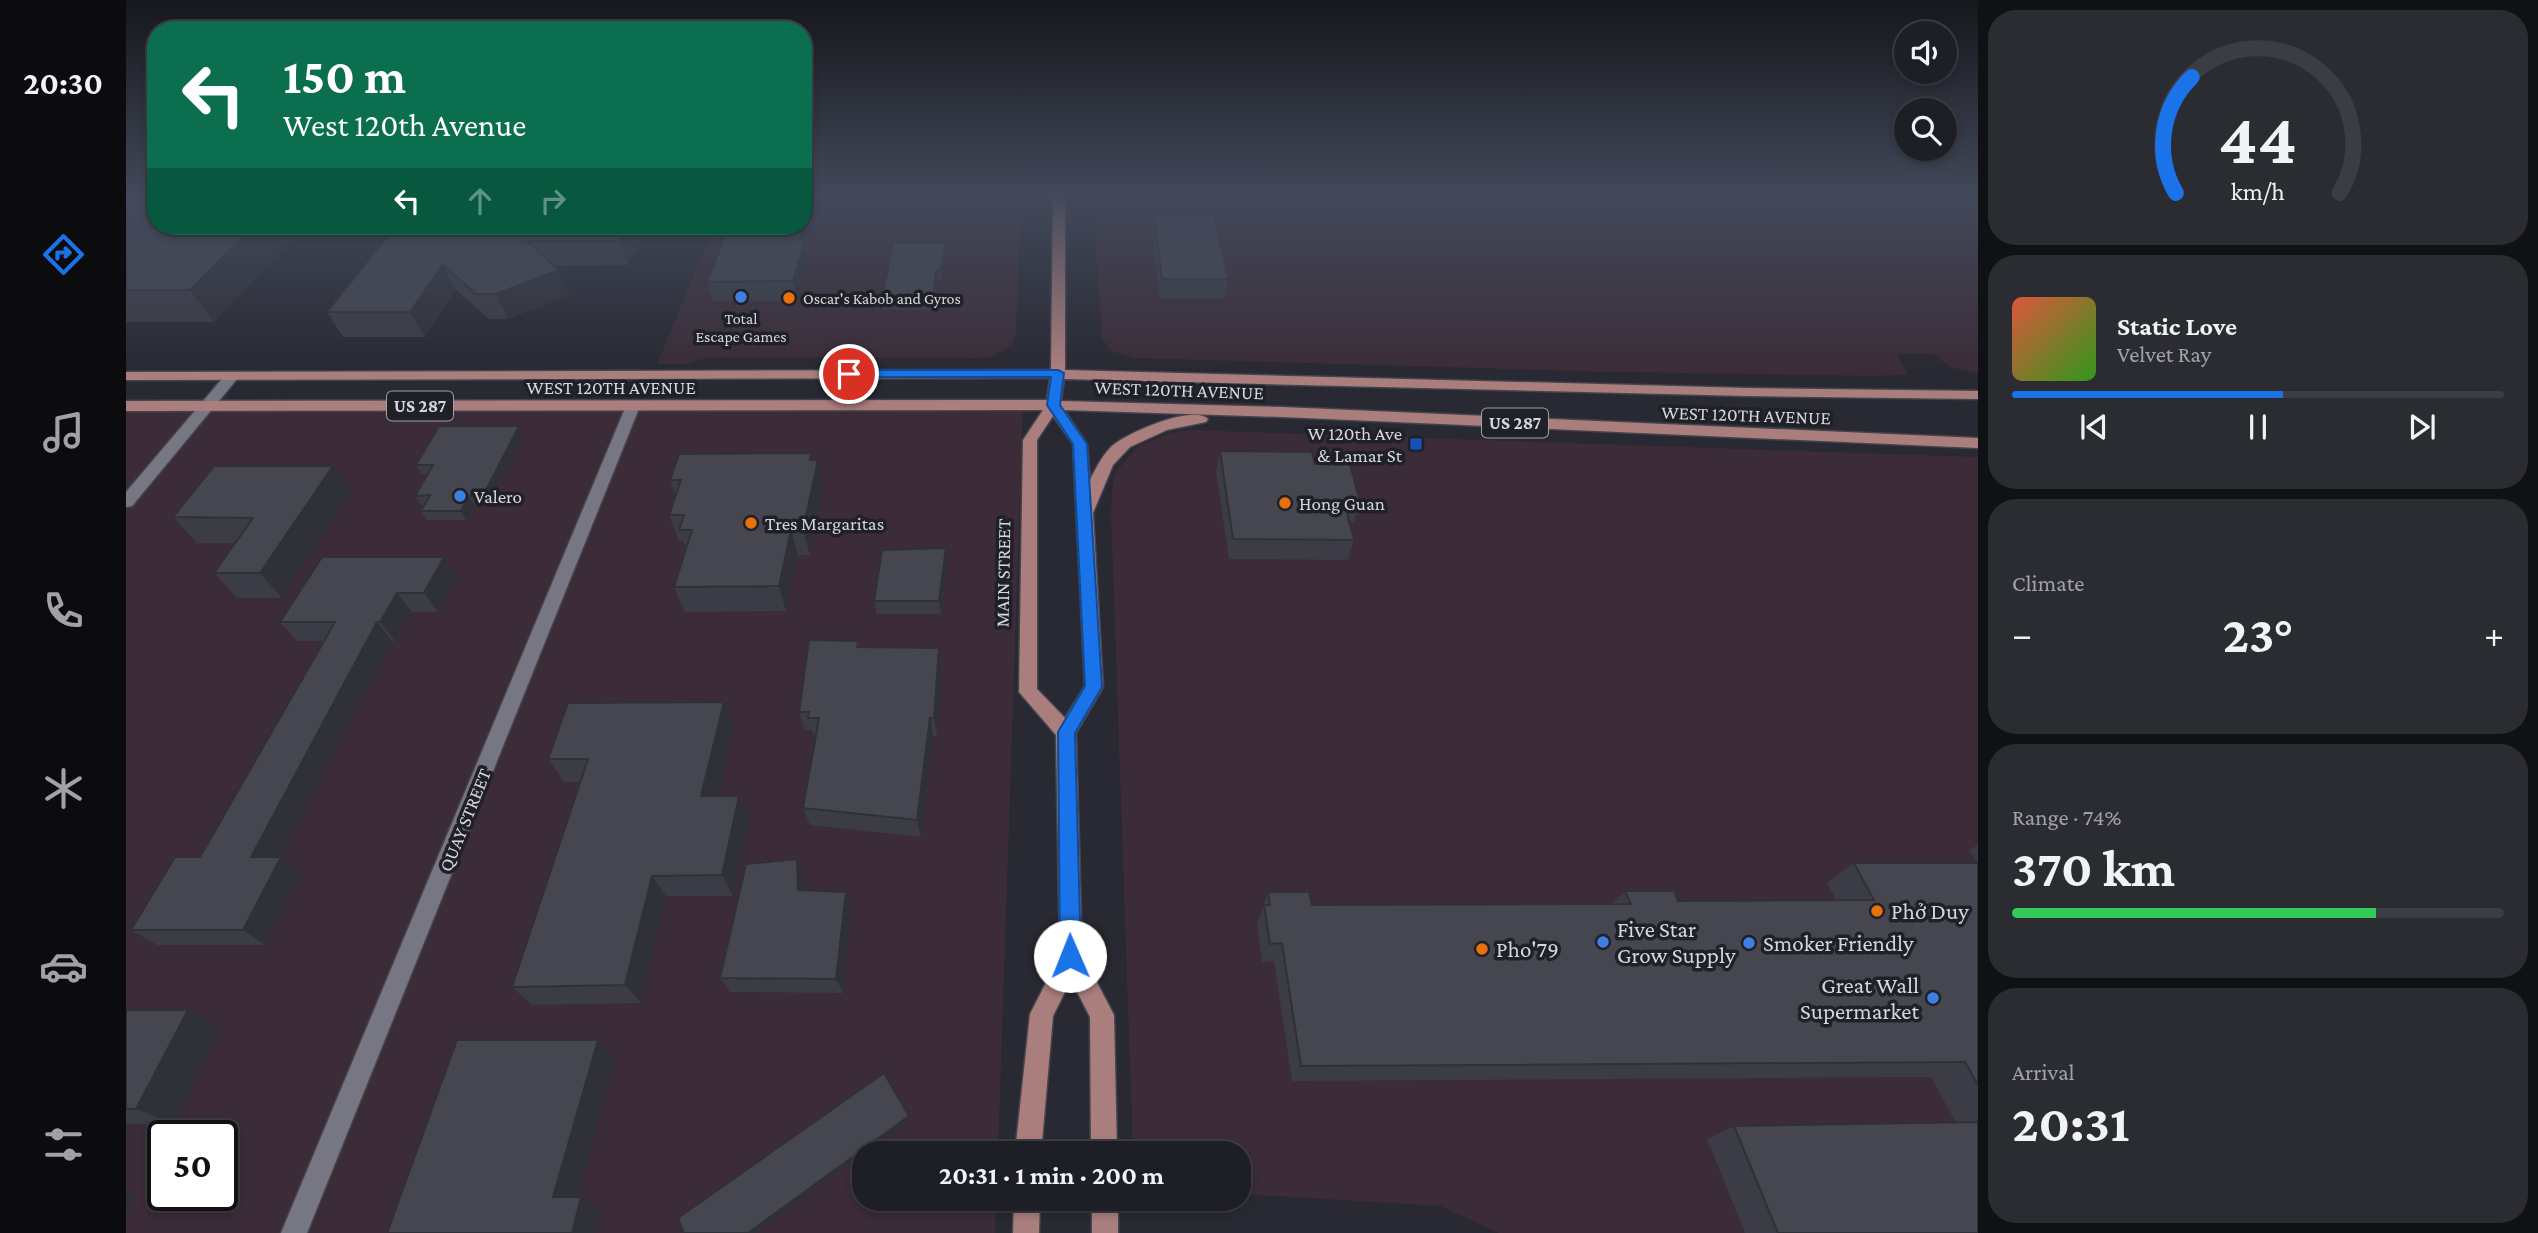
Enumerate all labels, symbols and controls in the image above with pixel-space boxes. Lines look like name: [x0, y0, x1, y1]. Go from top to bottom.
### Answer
map controls: [1894, 21, 1957, 161]
button: sound: [1894, 21, 1957, 84]
icon: left: [168, 49, 259, 140]
text: 150 m: [283, 49, 406, 104]
text: 20:30: [23, 65, 103, 101]
button: search: [1894, 98, 1957, 161]
text: 44: [2219, 99, 2297, 180]
text: West 120th Avenue: [283, 107, 526, 143]
text: km/h: [2231, 178, 2285, 205]
icon: left: [388, 182, 426, 220]
icon: ahead: [461, 182, 499, 220]
icon: right: [534, 182, 572, 220]
icon: directions: [39, 230, 88, 279]
marker: Total Escape Games: [733, 289, 749, 305]
marker: Oscar's Kabob and Gyros: [781, 290, 797, 306]
place label: Oscar's Kabob and Gyros: [803, 290, 961, 308]
place label: Total Escape Games: [695, 310, 787, 346]
text: Static Love: [2117, 312, 2237, 341]
text: Velvet Ray: [2117, 341, 2211, 367]
pin: [819, 344, 879, 404]
icon: arrive: [830, 355, 868, 393]
street label: WEST 120TH AVENUE: [526, 377, 696, 398]
street label: WEST 120TH AVENUE: [1094, 377, 1264, 403]
road number: US 287: [387, 392, 453, 420]
street label: WEST 120TH AVENUE: [1661, 402, 1831, 428]
icon: music: [39, 408, 88, 457]
road number: US 287: [1482, 408, 1548, 438]
icon: previous: [2075, 408, 2113, 446]
icon: pause: [2239, 408, 2277, 446]
icon: next: [2403, 408, 2441, 446]
place label: W 120th Ave & Lamar St: [1307, 423, 1403, 466]
marker: W 120th Ave & Lamar St: [1408, 436, 1424, 452]
place label: Valero: [474, 486, 522, 507]
marker: Valero: [452, 488, 468, 504]
place label: Hong Guan: [1299, 493, 1385, 514]
marker: Hong Guan: [1277, 495, 1293, 511]
place label: Tres Margaritas: [765, 513, 884, 534]
marker: Tres Margaritas: [743, 515, 759, 531]
street label: MAIN STREET: [992, 518, 1014, 628]
text: Climate: [2012, 570, 2084, 596]
icon: phone: [39, 586, 88, 635]
text: 23°: [2222, 605, 2294, 663]
text: −: [2012, 613, 2032, 655]
text: +: [2484, 613, 2504, 655]
icon: climate: [39, 764, 88, 813]
street label: QUAY STREET: [435, 765, 495, 874]
text: Range · 74%: [2012, 804, 2121, 830]
text: 370 km: [2012, 839, 2175, 897]
place label: Phở Duy: [1891, 898, 1969, 924]
marker: Phở Duy: [1869, 903, 1885, 919]
place label: Five Star Grow Supply: [1617, 916, 1736, 968]
position arrow: [1033, 919, 1107, 993]
place label: Smoker Friendly: [1763, 930, 1914, 956]
marker: Five Star Grow Supply: [1595, 934, 1611, 950]
marker: Smoker Friendly: [1741, 935, 1757, 951]
place label: Pho'79: [1496, 936, 1559, 962]
marker: Pho'79: [1474, 941, 1490, 957]
icon: car: [39, 942, 88, 991]
place label: Great Wall Supermarket: [1800, 972, 1919, 1024]
marker: Great Wall Supermarket: [1925, 990, 1941, 1006]
text: Arrival: [2012, 1059, 2075, 1085]
text: 20:31: [2012, 1094, 2129, 1152]
icon: filters: [39, 1120, 88, 1169]
speed limit sign: 50: [147, 1120, 238, 1211]
text: 20:31 · 1 min · 200 m: [939, 1161, 1164, 1190]

